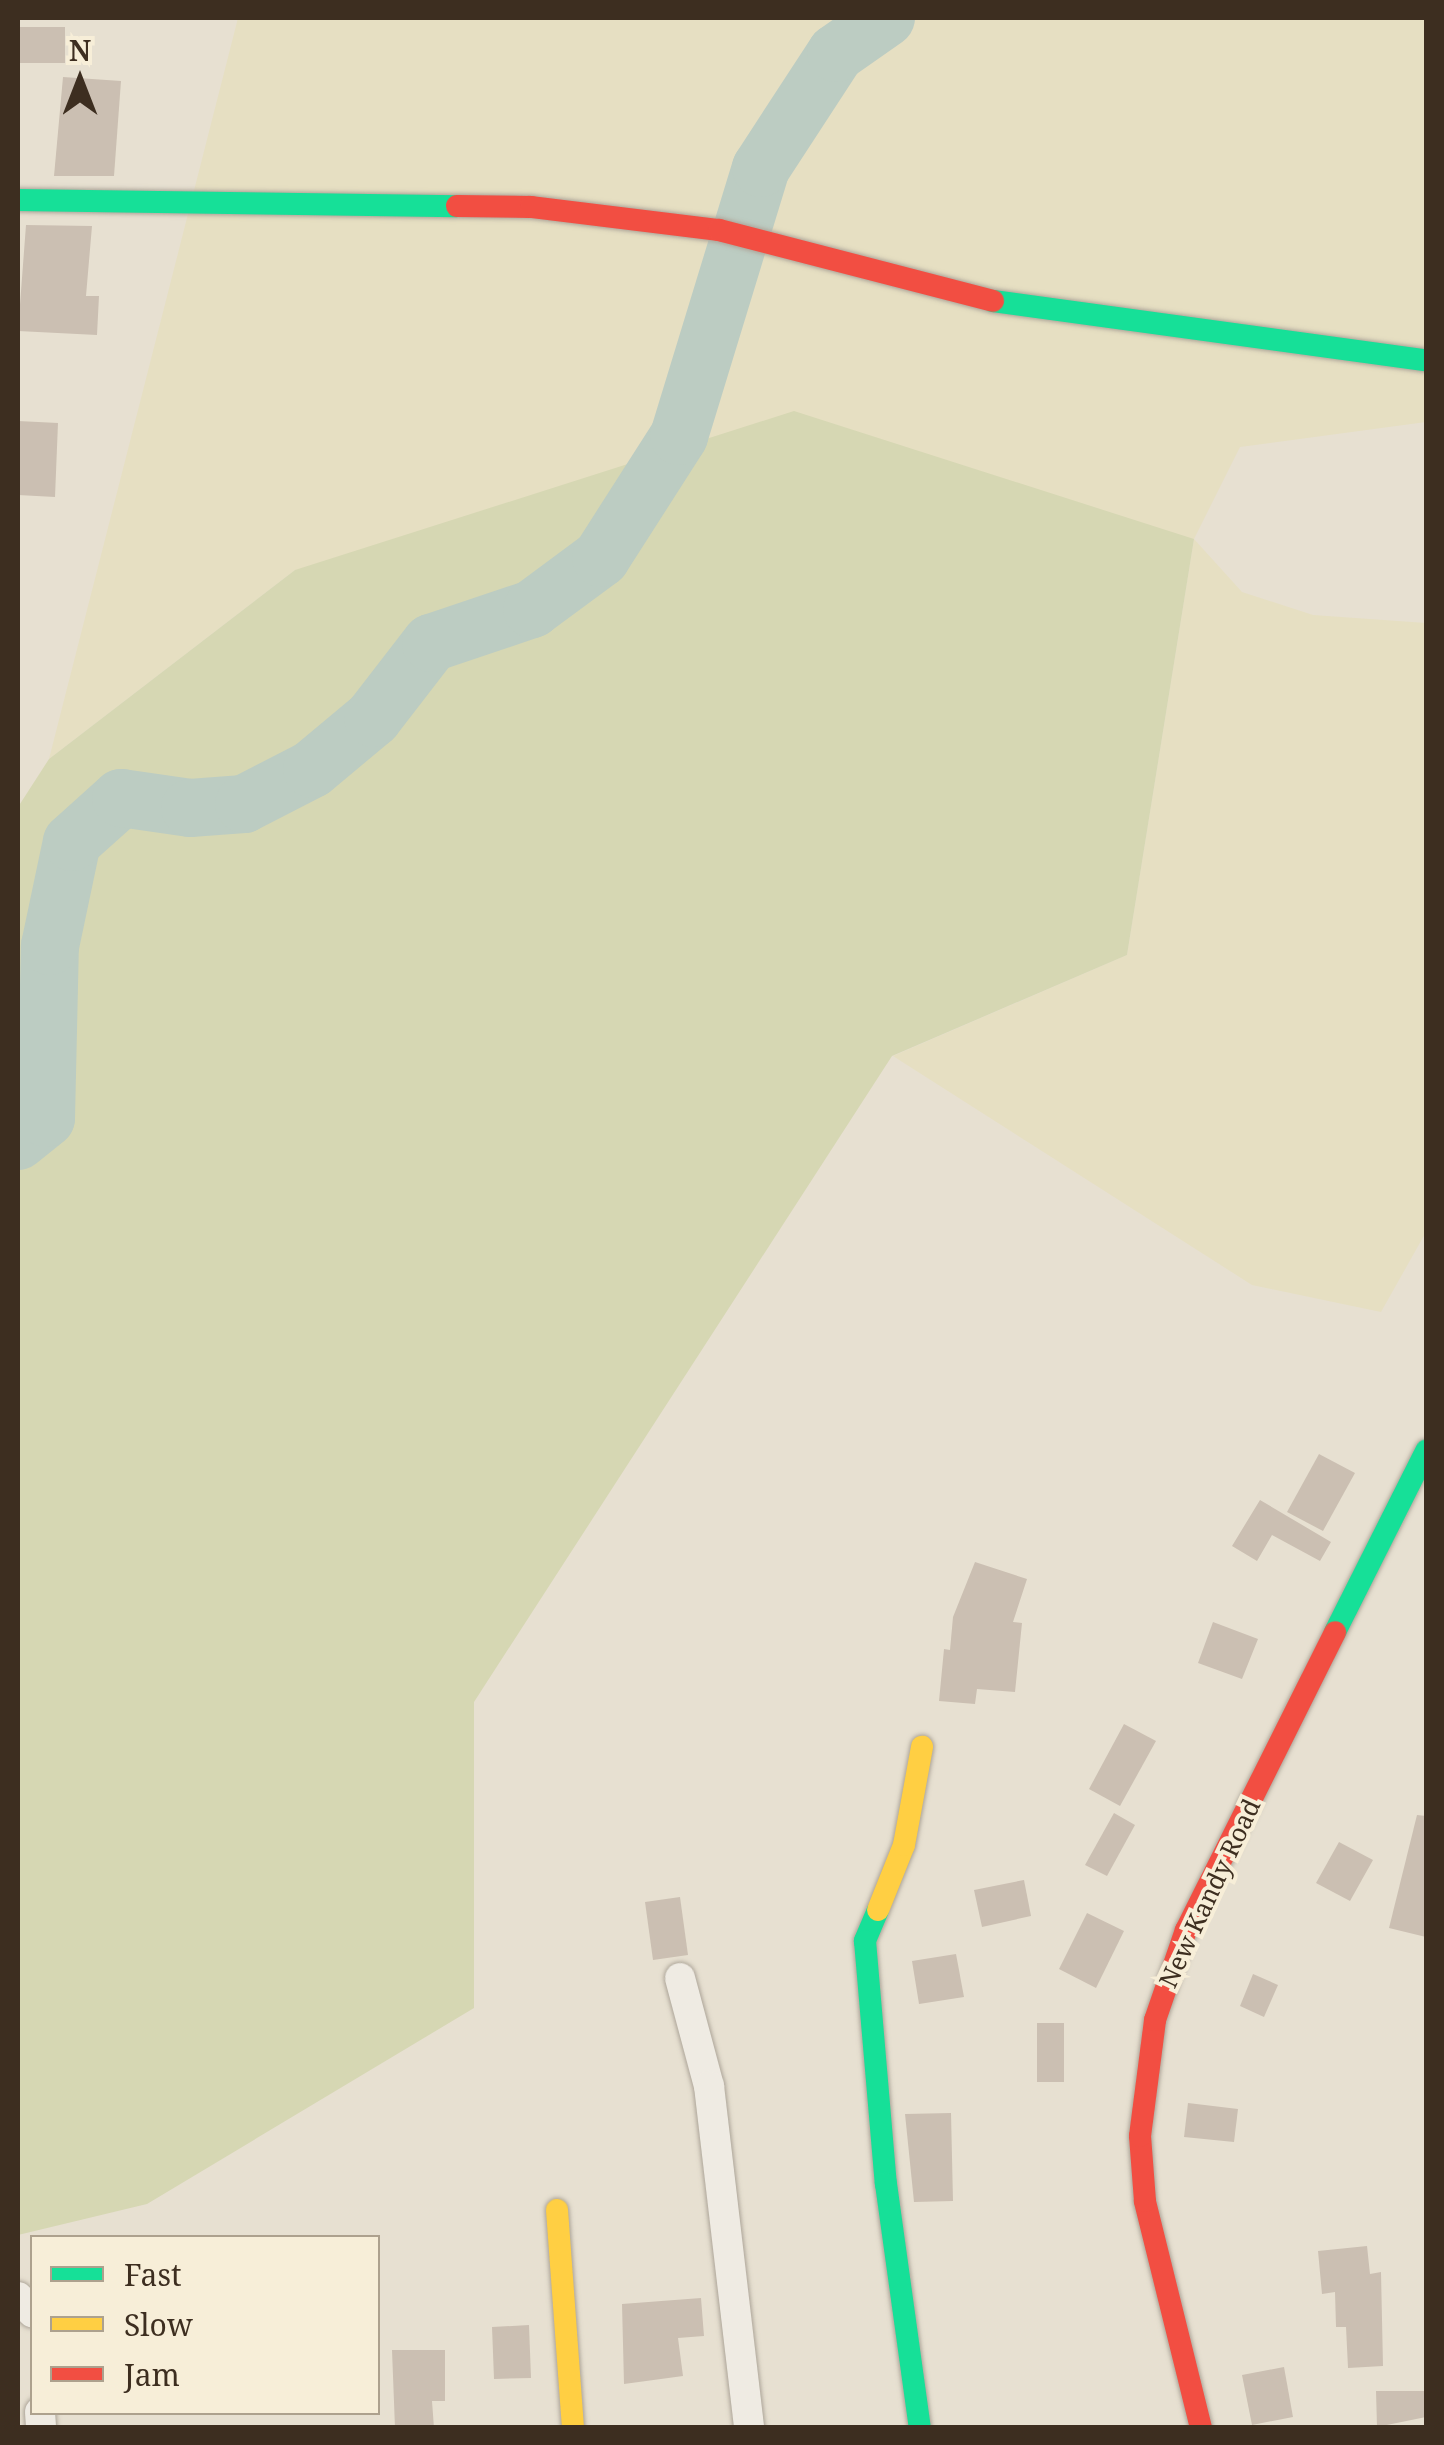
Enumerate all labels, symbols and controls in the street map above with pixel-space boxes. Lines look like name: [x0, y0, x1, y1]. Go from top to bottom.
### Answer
north arrow: [30, 30, 130, 130]
text: N: [69, 31, 91, 69]
street label: New Kandy Road: [1152, 1794, 1266, 1992]
legend: [30, 2235, 380, 2415]
text: Fast: [124, 2254, 181, 2295]
text: Slow: [124, 2304, 193, 2345]
text: Jam: [124, 2354, 180, 2395]

